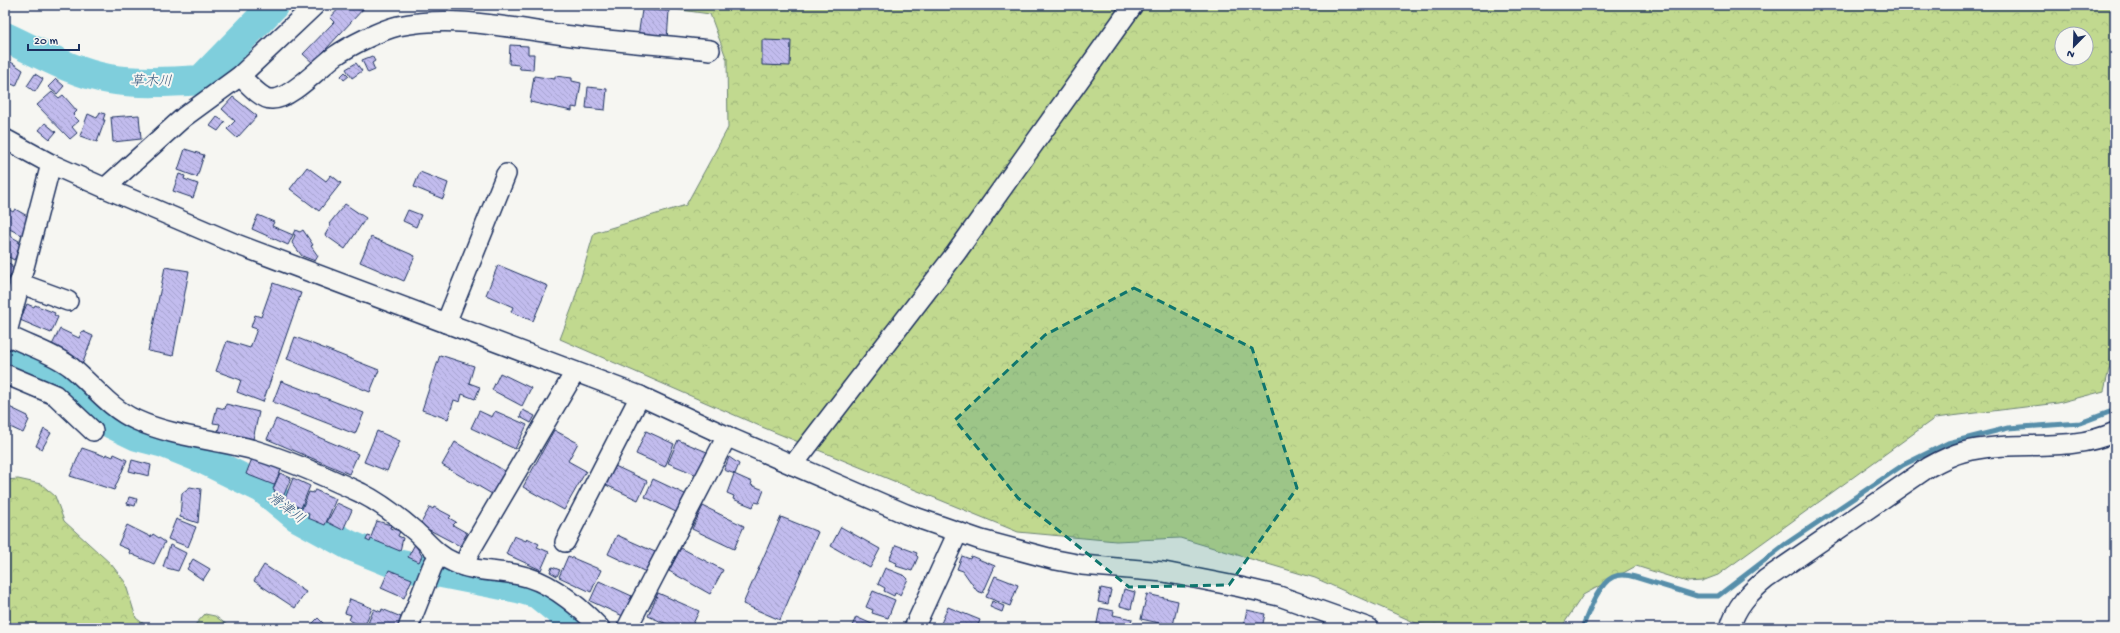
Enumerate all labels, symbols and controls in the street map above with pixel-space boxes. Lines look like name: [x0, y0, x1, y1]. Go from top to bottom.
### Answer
scale bar: [28, 26, 79, 52]
north arrow: [2054, 26, 2094, 66]
text: 20 m: [34, 35, 59, 49]
text: N: [2065, 46, 2077, 60]
water label: 草木川: [130, 73, 172, 91]
water label: 滑津川: [264, 489, 308, 528]

